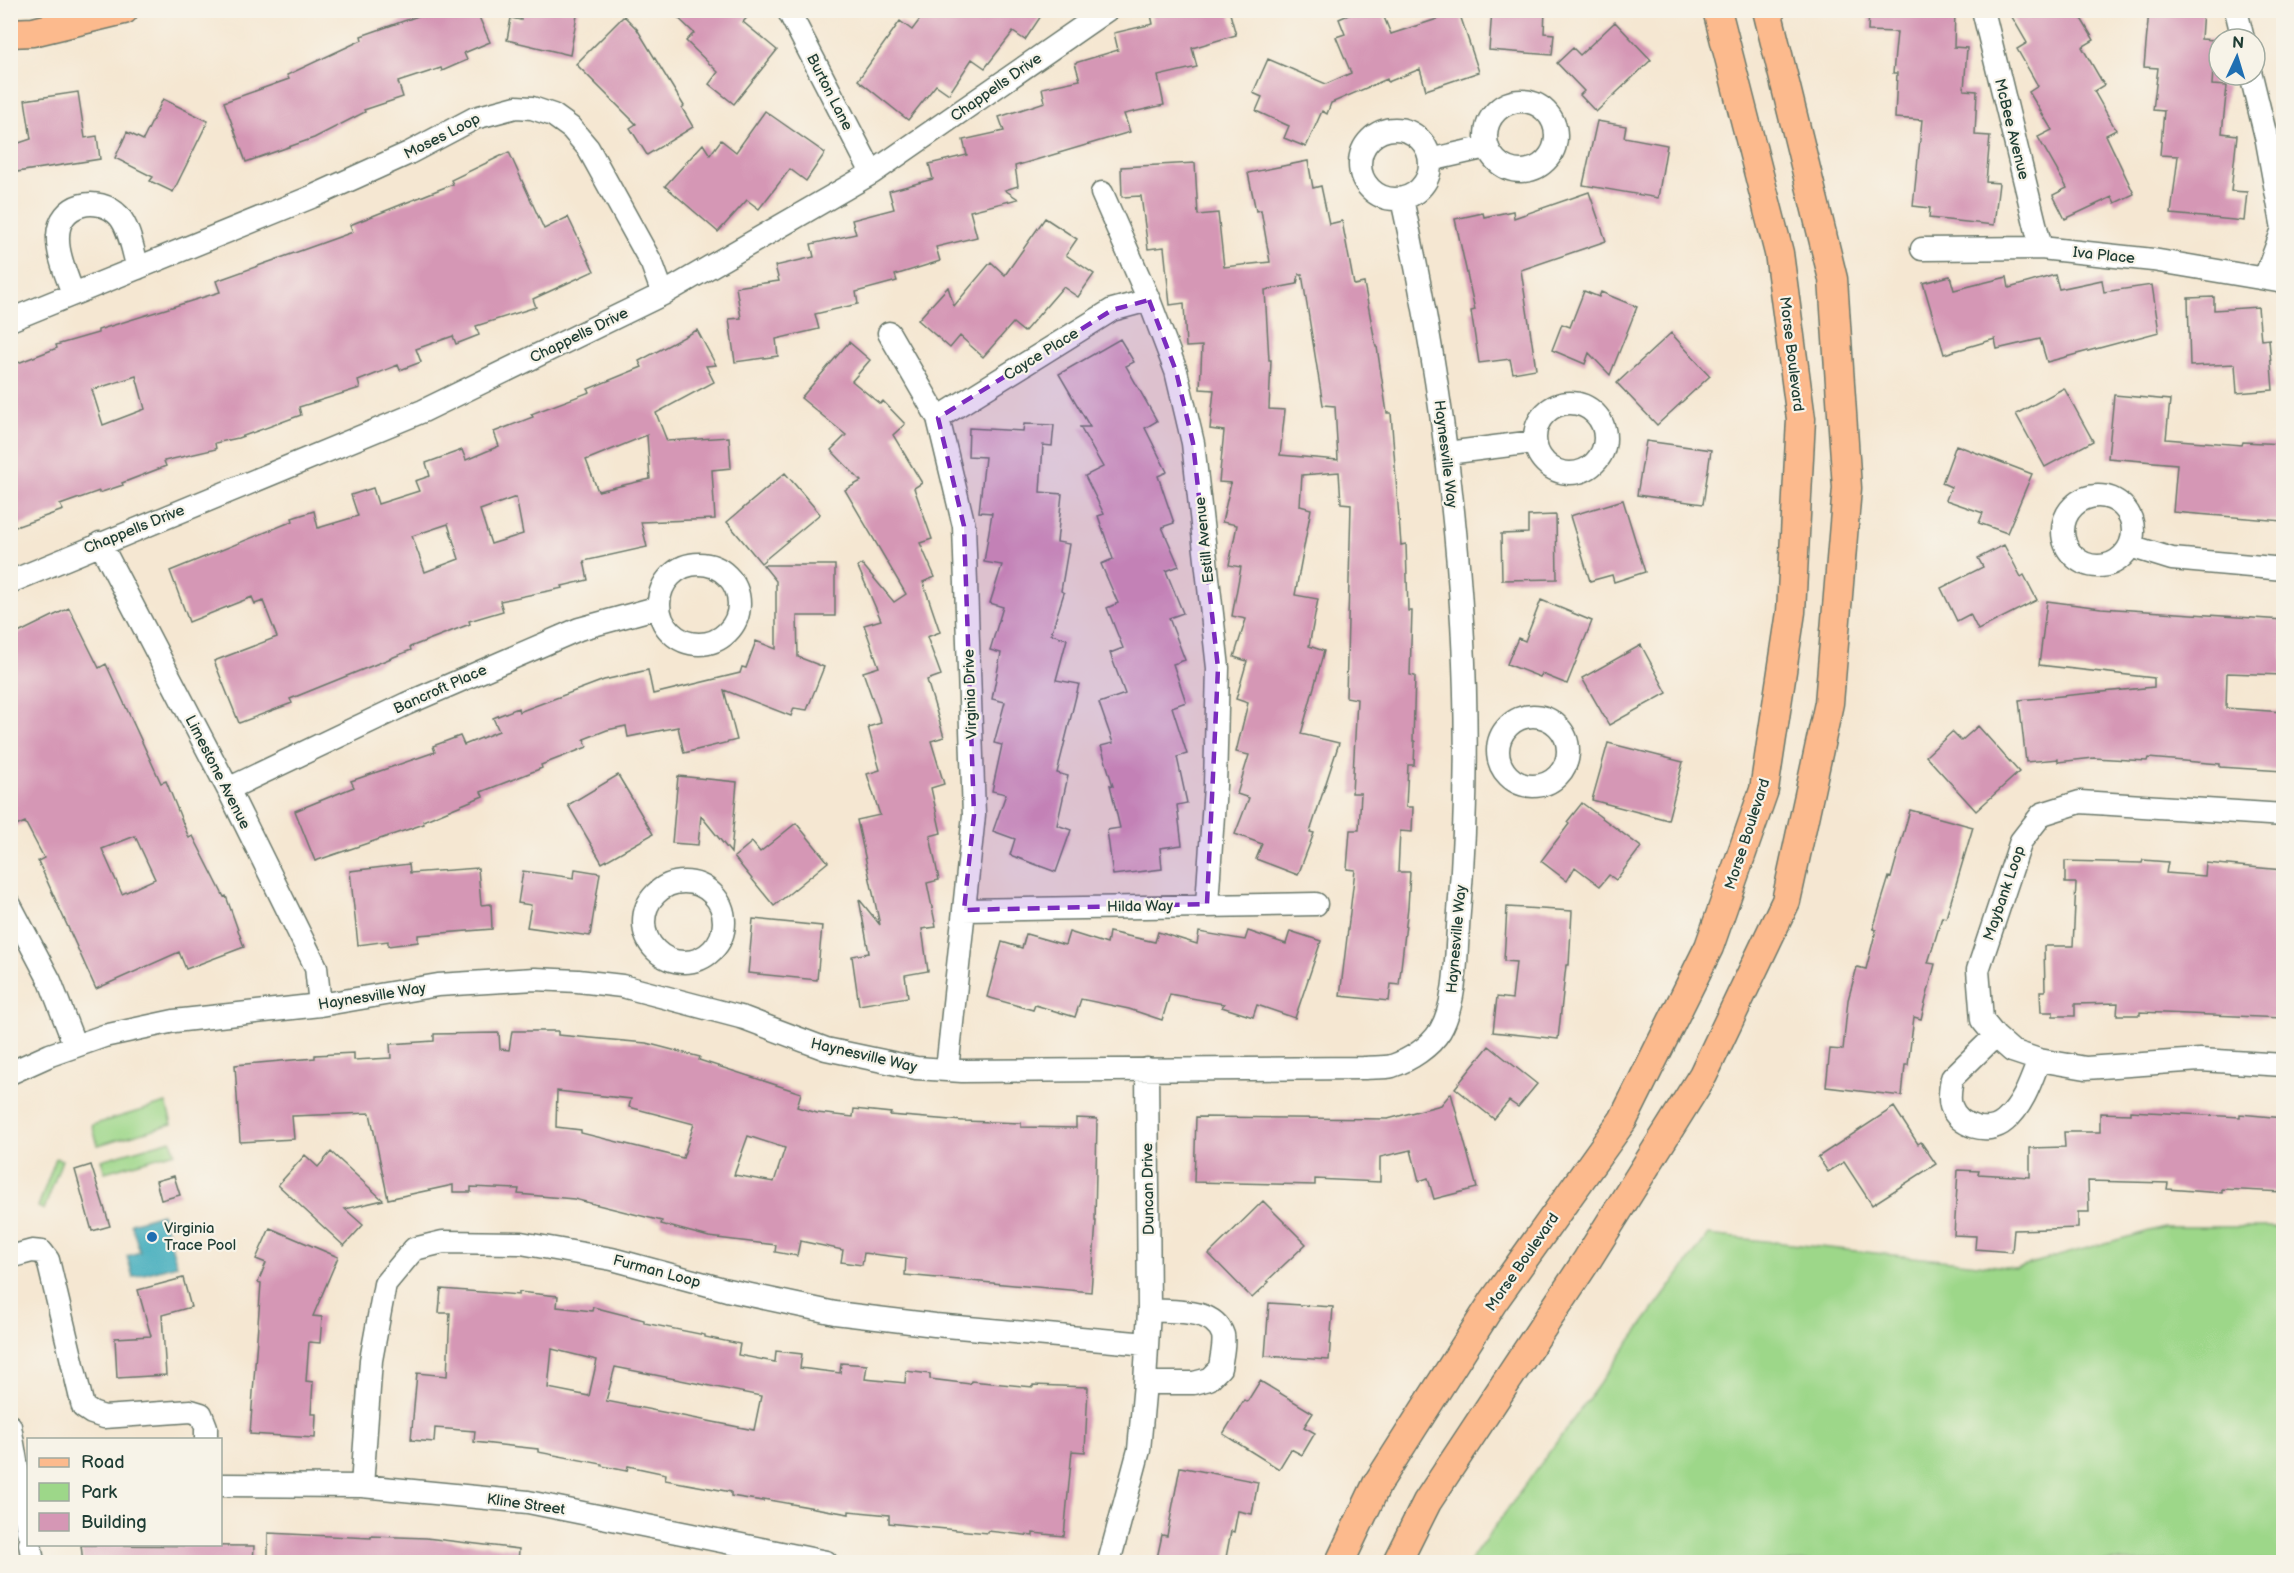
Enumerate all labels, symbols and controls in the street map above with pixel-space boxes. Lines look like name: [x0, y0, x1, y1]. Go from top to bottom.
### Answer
north arrow: [2207, 27, 2267, 87]
text: N: [2231, 34, 2245, 53]
street label: Chappells Drive: [947, 49, 1046, 126]
street label: Burton Lane: [802, 51, 857, 134]
street label: McBee Avenue: [1990, 77, 2033, 182]
street label: Moses Loop: [401, 109, 484, 164]
street label: Iva Place: [2072, 243, 2136, 268]
street label: Morse Boulevard: [1775, 296, 1808, 413]
street label: Chappells Drive: [527, 303, 632, 367]
street label: Cayce Place: [1000, 324, 1082, 385]
street label: Haynesville Way: [1429, 399, 1462, 509]
street label: Estill Avenue: [1191, 496, 1218, 584]
street label: Chappells Drive: [81, 501, 188, 558]
street label: Virginia Drive: [959, 649, 982, 739]
street label: Bancroft Place: [391, 660, 490, 718]
street label: Limestone Avenue: [181, 712, 255, 832]
street label: Morse Boulevard: [1721, 776, 1774, 892]
street label: Maybank Loop: [1979, 843, 2030, 943]
street label: Haynesville Way: [1442, 884, 1471, 994]
street label: Hilda Way: [1107, 896, 1174, 917]
street label: Haynesville Way: [317, 979, 427, 1014]
street label: Haynesville Way: [809, 1034, 919, 1077]
street label: Duncan Drive: [1138, 1143, 1159, 1235]
street label: Morse Boulevard: [1481, 1210, 1563, 1315]
place label: Virginia Trace Pool: [164, 1219, 236, 1255]
marker: Virginia Trace Pool: [145, 1230, 159, 1244]
street label: Furman Loop: [611, 1251, 703, 1292]
legend: [27, 1438, 222, 1546]
text: Road: [81, 1452, 125, 1473]
text: Park: [81, 1482, 117, 1503]
street label: Kline Street: [486, 1490, 567, 1519]
text: Building: [81, 1512, 147, 1533]

